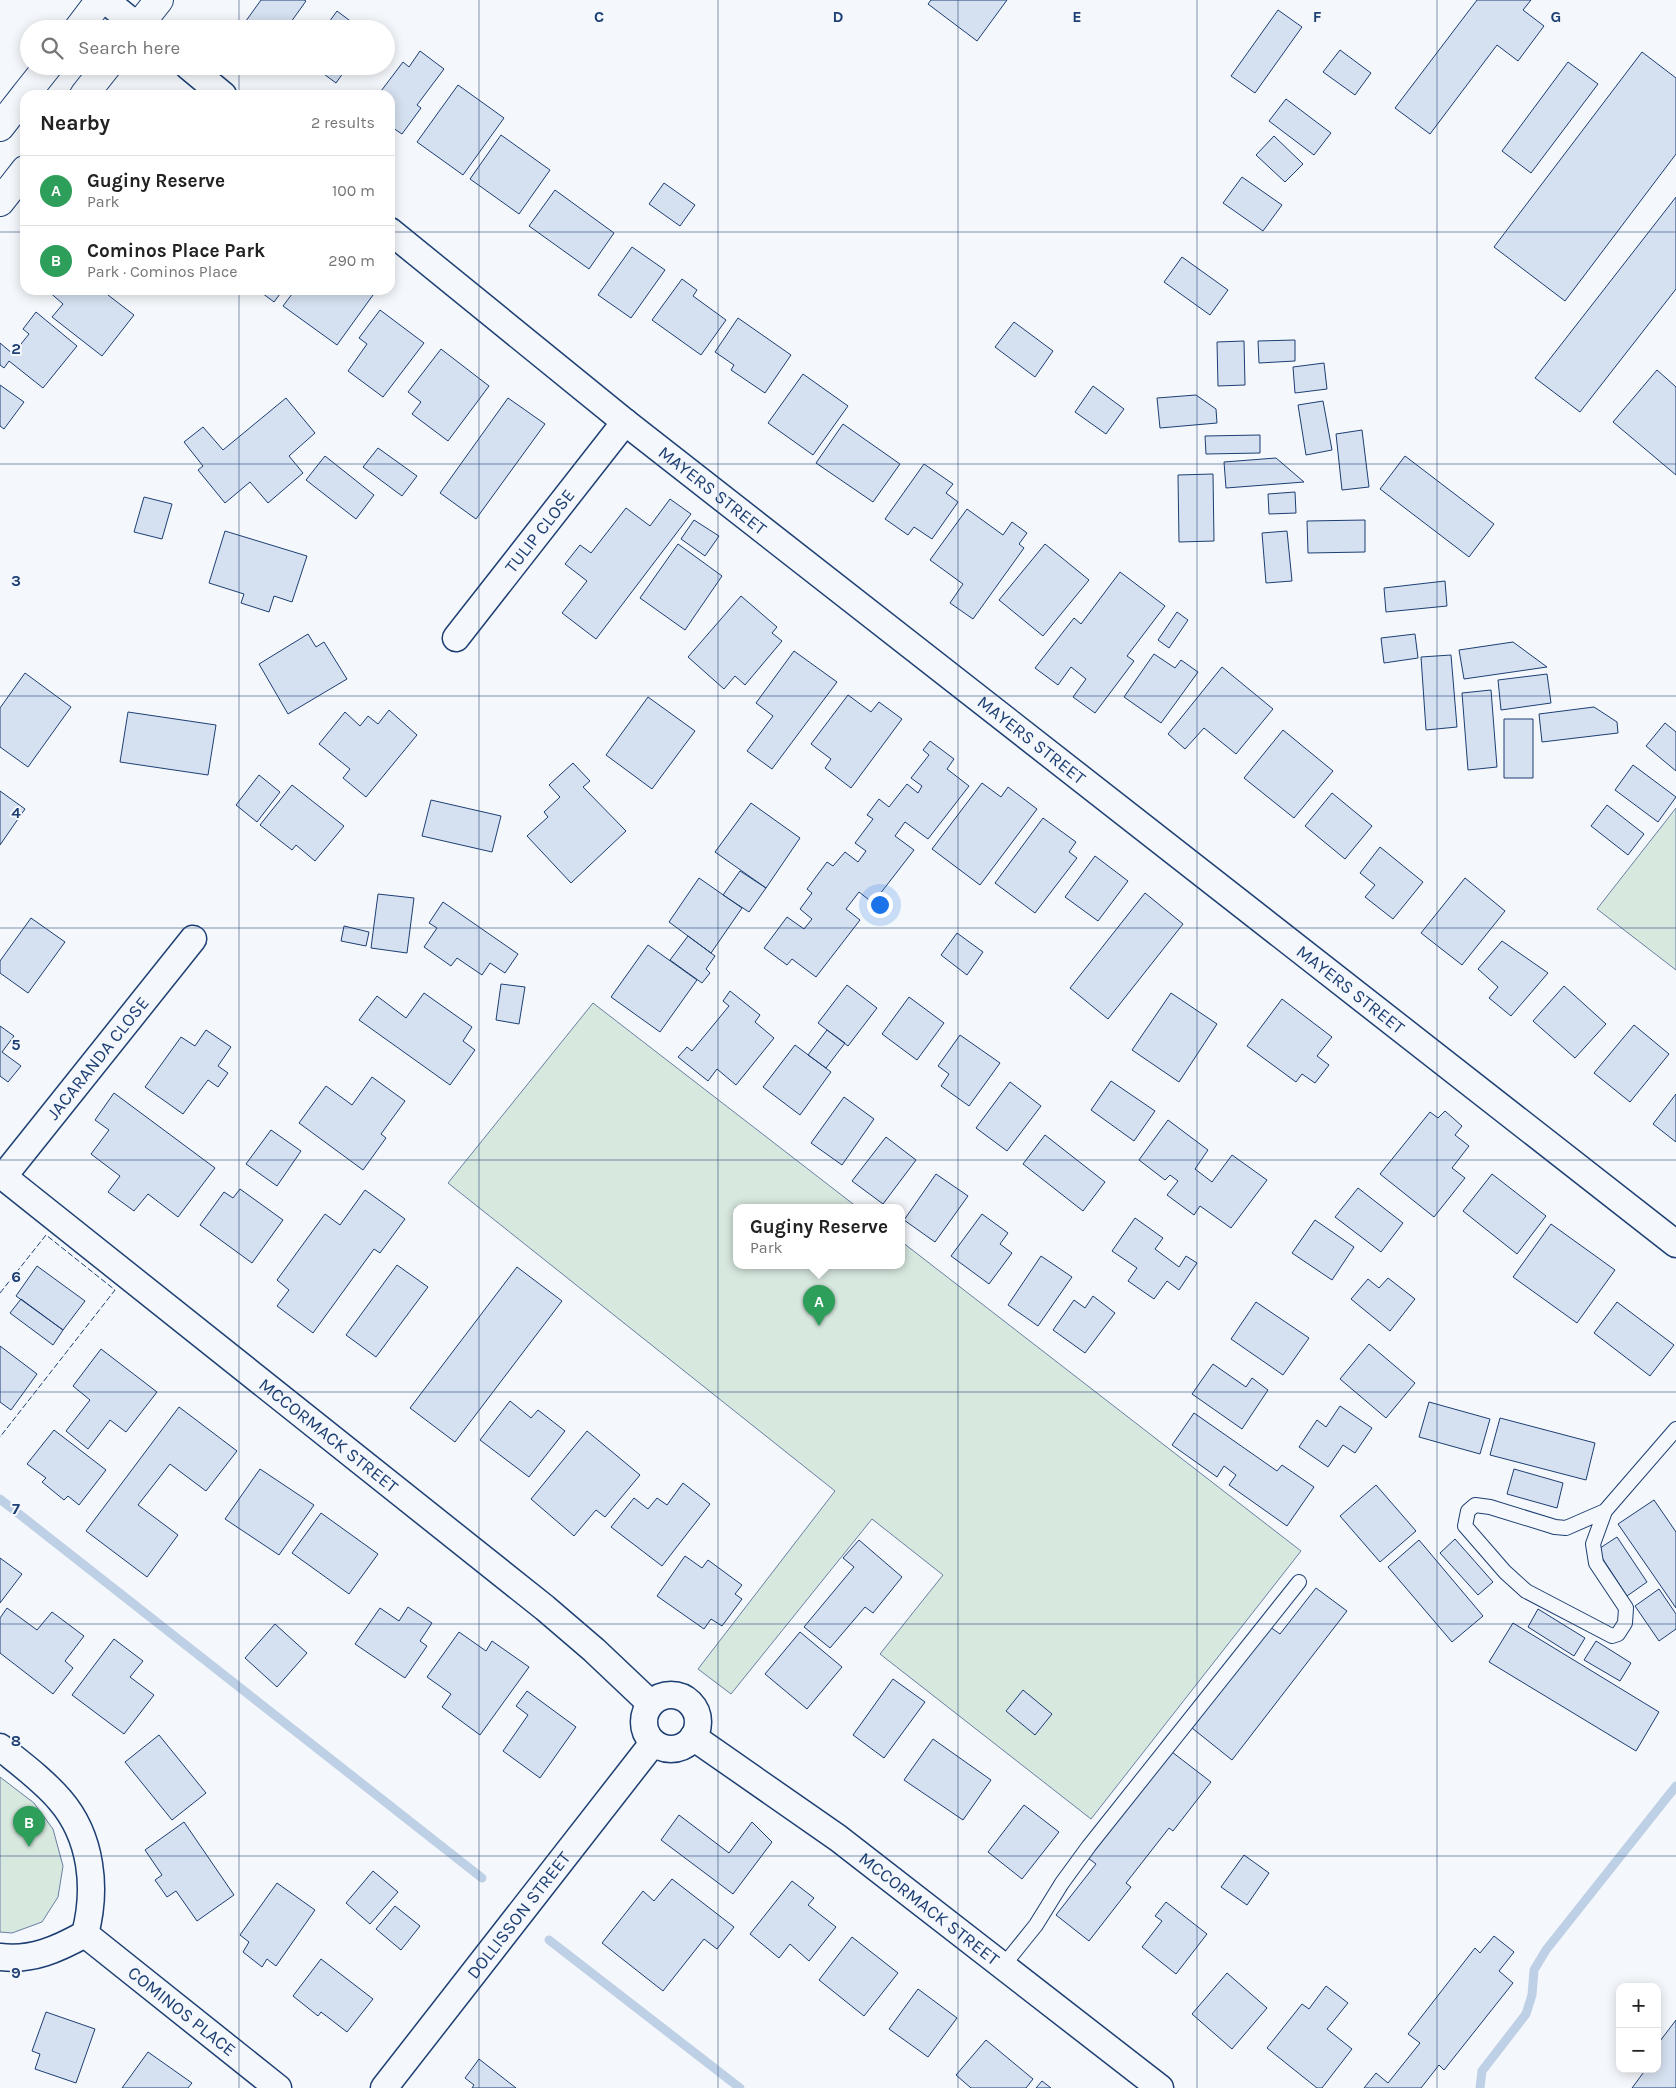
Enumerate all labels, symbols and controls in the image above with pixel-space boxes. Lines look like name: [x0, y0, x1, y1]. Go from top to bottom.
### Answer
text: C: [594, 7, 604, 26]
text: D: [833, 7, 844, 26]
text: E: [1072, 7, 1082, 26]
text: F: [1313, 7, 1322, 26]
text: G: [1551, 7, 1561, 26]
search box: [20, 20, 395, 75]
icon: search: [38, 34, 66, 62]
text: Search here: [78, 37, 180, 59]
text: Nearby: [40, 111, 110, 135]
text: 2 results: [311, 113, 375, 132]
text: Guginy Reserve: [87, 170, 225, 192]
text: A: [51, 181, 61, 200]
text: 100 m: [332, 181, 375, 200]
text: Park: [87, 192, 119, 211]
text: Cominos Place Park: [87, 240, 265, 262]
text: B: [51, 251, 61, 270]
text: 290 m: [328, 251, 375, 270]
text: Park · Cominos Place: [87, 262, 237, 281]
text: 2: [11, 339, 21, 358]
street label: MAYERS STREET: [654, 441, 771, 540]
street label: TULIP CLOSE: [500, 484, 579, 577]
text: 3: [11, 571, 21, 590]
street label: MAYERS STREET: [973, 691, 1090, 789]
text: 4: [11, 803, 21, 822]
your location: [867, 892, 893, 918]
street label: MAYERS STREET: [1292, 940, 1409, 1039]
street label: JACARANDA CLOSE: [42, 992, 154, 1124]
text: 5: [11, 1035, 21, 1054]
popup: [733, 1204, 905, 1269]
text: Guginy Reserve: [750, 1216, 888, 1238]
text: Park: [750, 1238, 782, 1257]
text: 6: [11, 1267, 21, 1286]
pin: A: [803, 1285, 835, 1326]
street label: MCCORMACK STREET: [254, 1373, 403, 1498]
text: 7: [12, 1499, 20, 1518]
text: 8: [11, 1731, 21, 1750]
pin: B: [13, 1806, 45, 1847]
street label: DOLLISSON STREET: [462, 1847, 575, 1983]
street label: MCCORMACK STREET: [854, 1847, 1004, 1970]
street label: COMINOS PLACE: [123, 1962, 240, 2061]
text: 9: [11, 1963, 21, 1982]
map controls: [1616, 1983, 1661, 2073]
button: +: [1616, 1983, 1661, 2028]
button: −: [1616, 2028, 1661, 2073]

